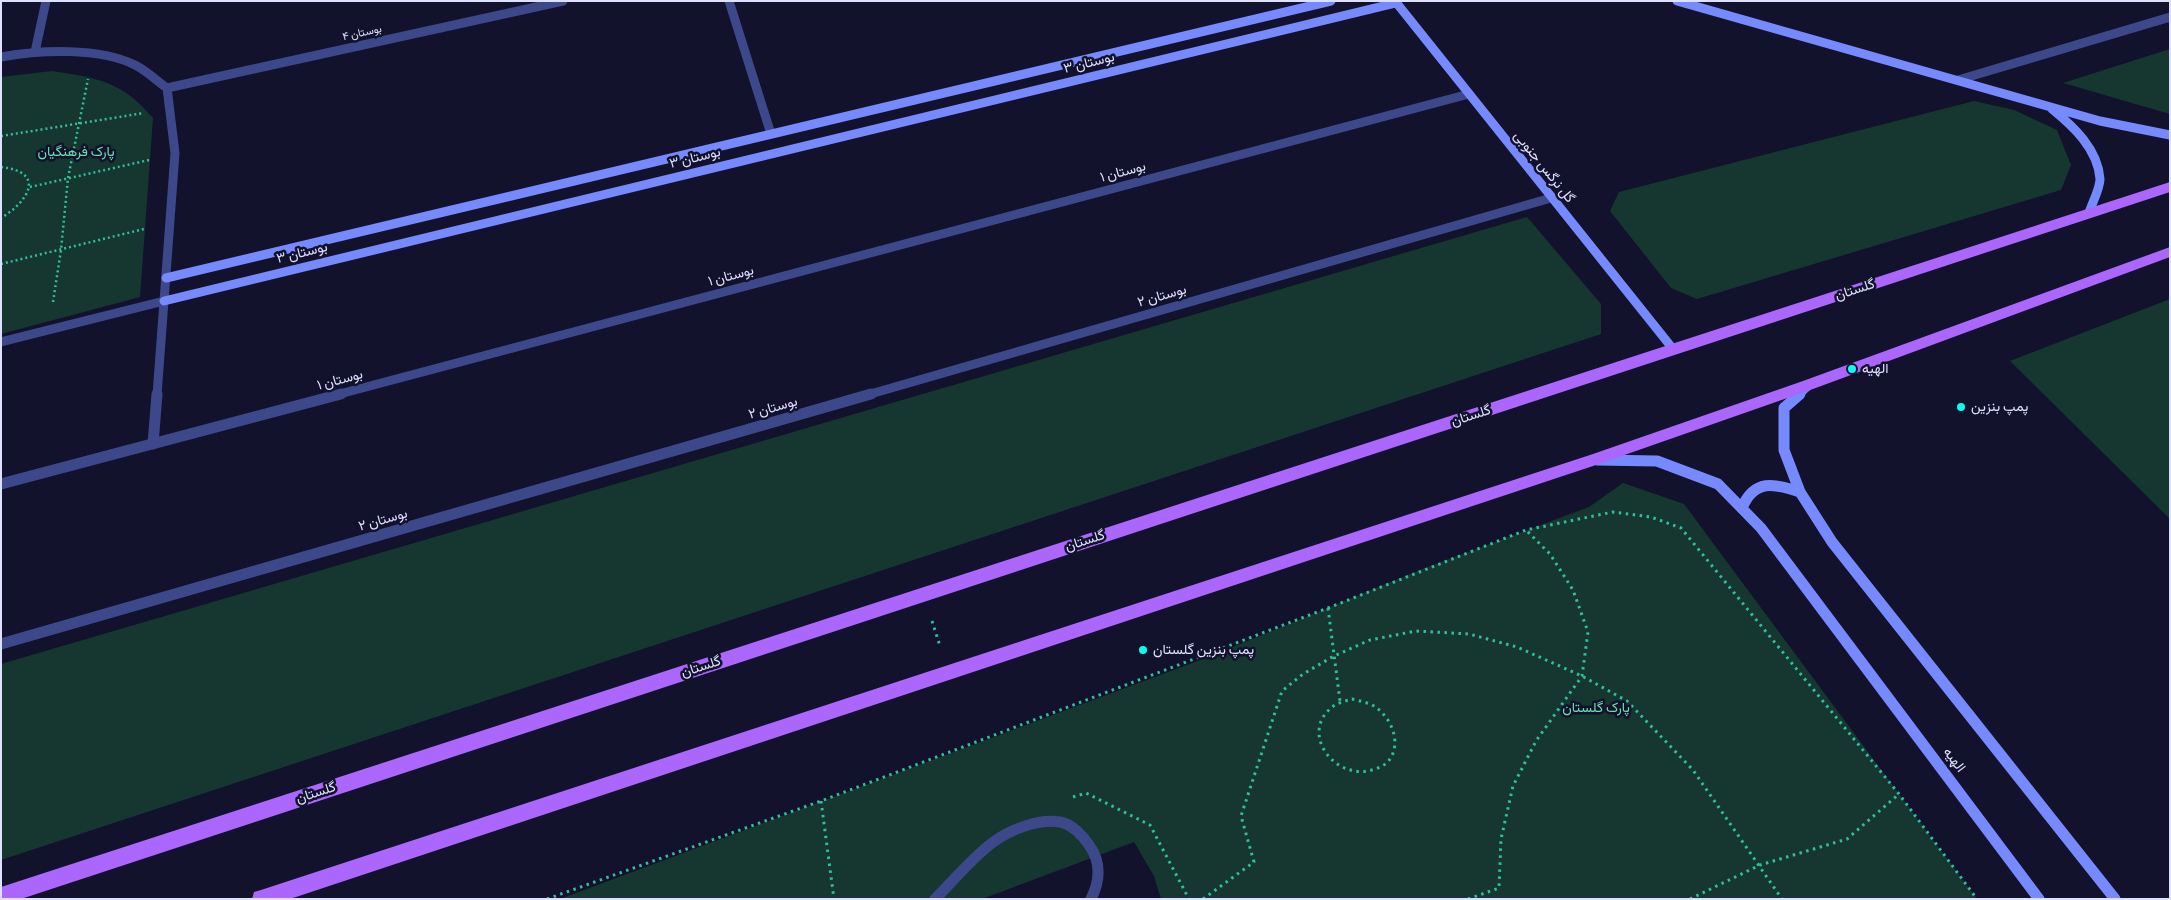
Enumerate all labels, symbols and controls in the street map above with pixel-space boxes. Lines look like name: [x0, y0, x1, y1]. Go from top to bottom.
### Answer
street label: بوستان ۴: [341, 22, 383, 44]
street label: بوستان ۳: [1062, 49, 1116, 77]
street label: گل نرگس جنوبی: [1510, 128, 1578, 206]
park label: پارک فرهنگیان: [37, 144, 115, 160]
street label: بوستان ۳: [668, 144, 722, 172]
street label: بوستان ۱: [1098, 158, 1148, 186]
street label: بوستان ۳: [275, 239, 329, 267]
street label: بوستان ۱: [706, 262, 756, 290]
street label: گلستان: [1833, 276, 1877, 304]
street label: بوستان ۲: [1136, 281, 1188, 311]
place label: الهیه: [1862, 361, 1889, 377]
marker: الهیه: [1846, 363, 1858, 375]
street label: بوستان ۱: [315, 366, 365, 394]
street label: بوستان ۲: [747, 393, 799, 423]
place label: پمپ بنزین: [1971, 399, 2028, 415]
marker: پمپ بنزین: [1955, 401, 1967, 413]
street label: گلستان: [1449, 402, 1493, 430]
street label: بوستان ۲: [357, 505, 409, 535]
street label: گلستان: [1063, 527, 1107, 555]
place label: پمپ بنزین گلستان: [1153, 642, 1254, 658]
marker: پمپ بنزین گلستان: [1137, 644, 1149, 656]
street label: گلستان: [679, 653, 723, 681]
park label: پارک گلستان: [1562, 700, 1630, 716]
street label: الهیه: [1939, 744, 1969, 776]
street label: گلستان: [294, 779, 338, 807]

